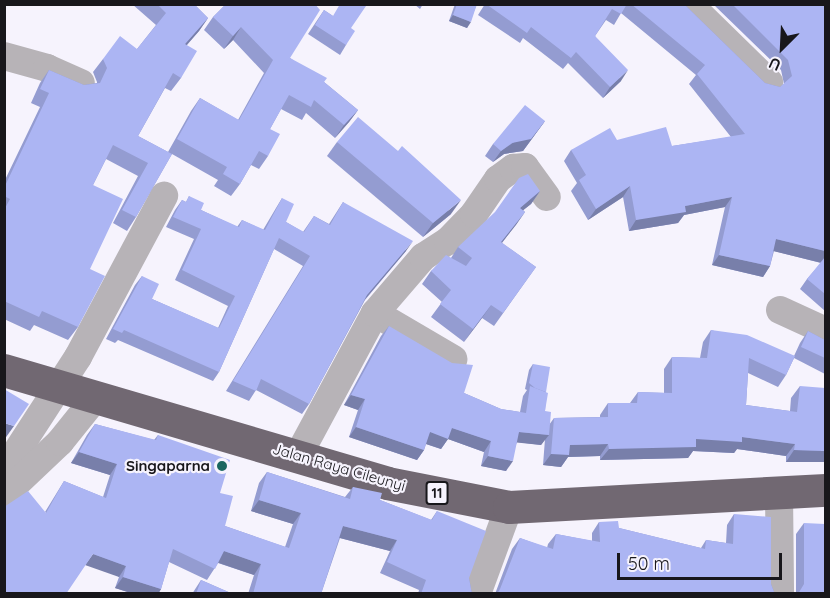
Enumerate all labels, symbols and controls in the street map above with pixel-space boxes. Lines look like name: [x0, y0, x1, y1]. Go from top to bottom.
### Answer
north arrow: [752, 18, 812, 78]
text: U: [765, 53, 784, 76]
street label: Jalan Raya Cileunyi: [270, 439, 408, 495]
place label: Singaparna: [126, 457, 210, 475]
marker: Singaparna: [215, 459, 229, 473]
road number: 11: [425, 482, 449, 504]
scale bar: [620, 541, 785, 579]
text: 50 m: [628, 552, 670, 575]

